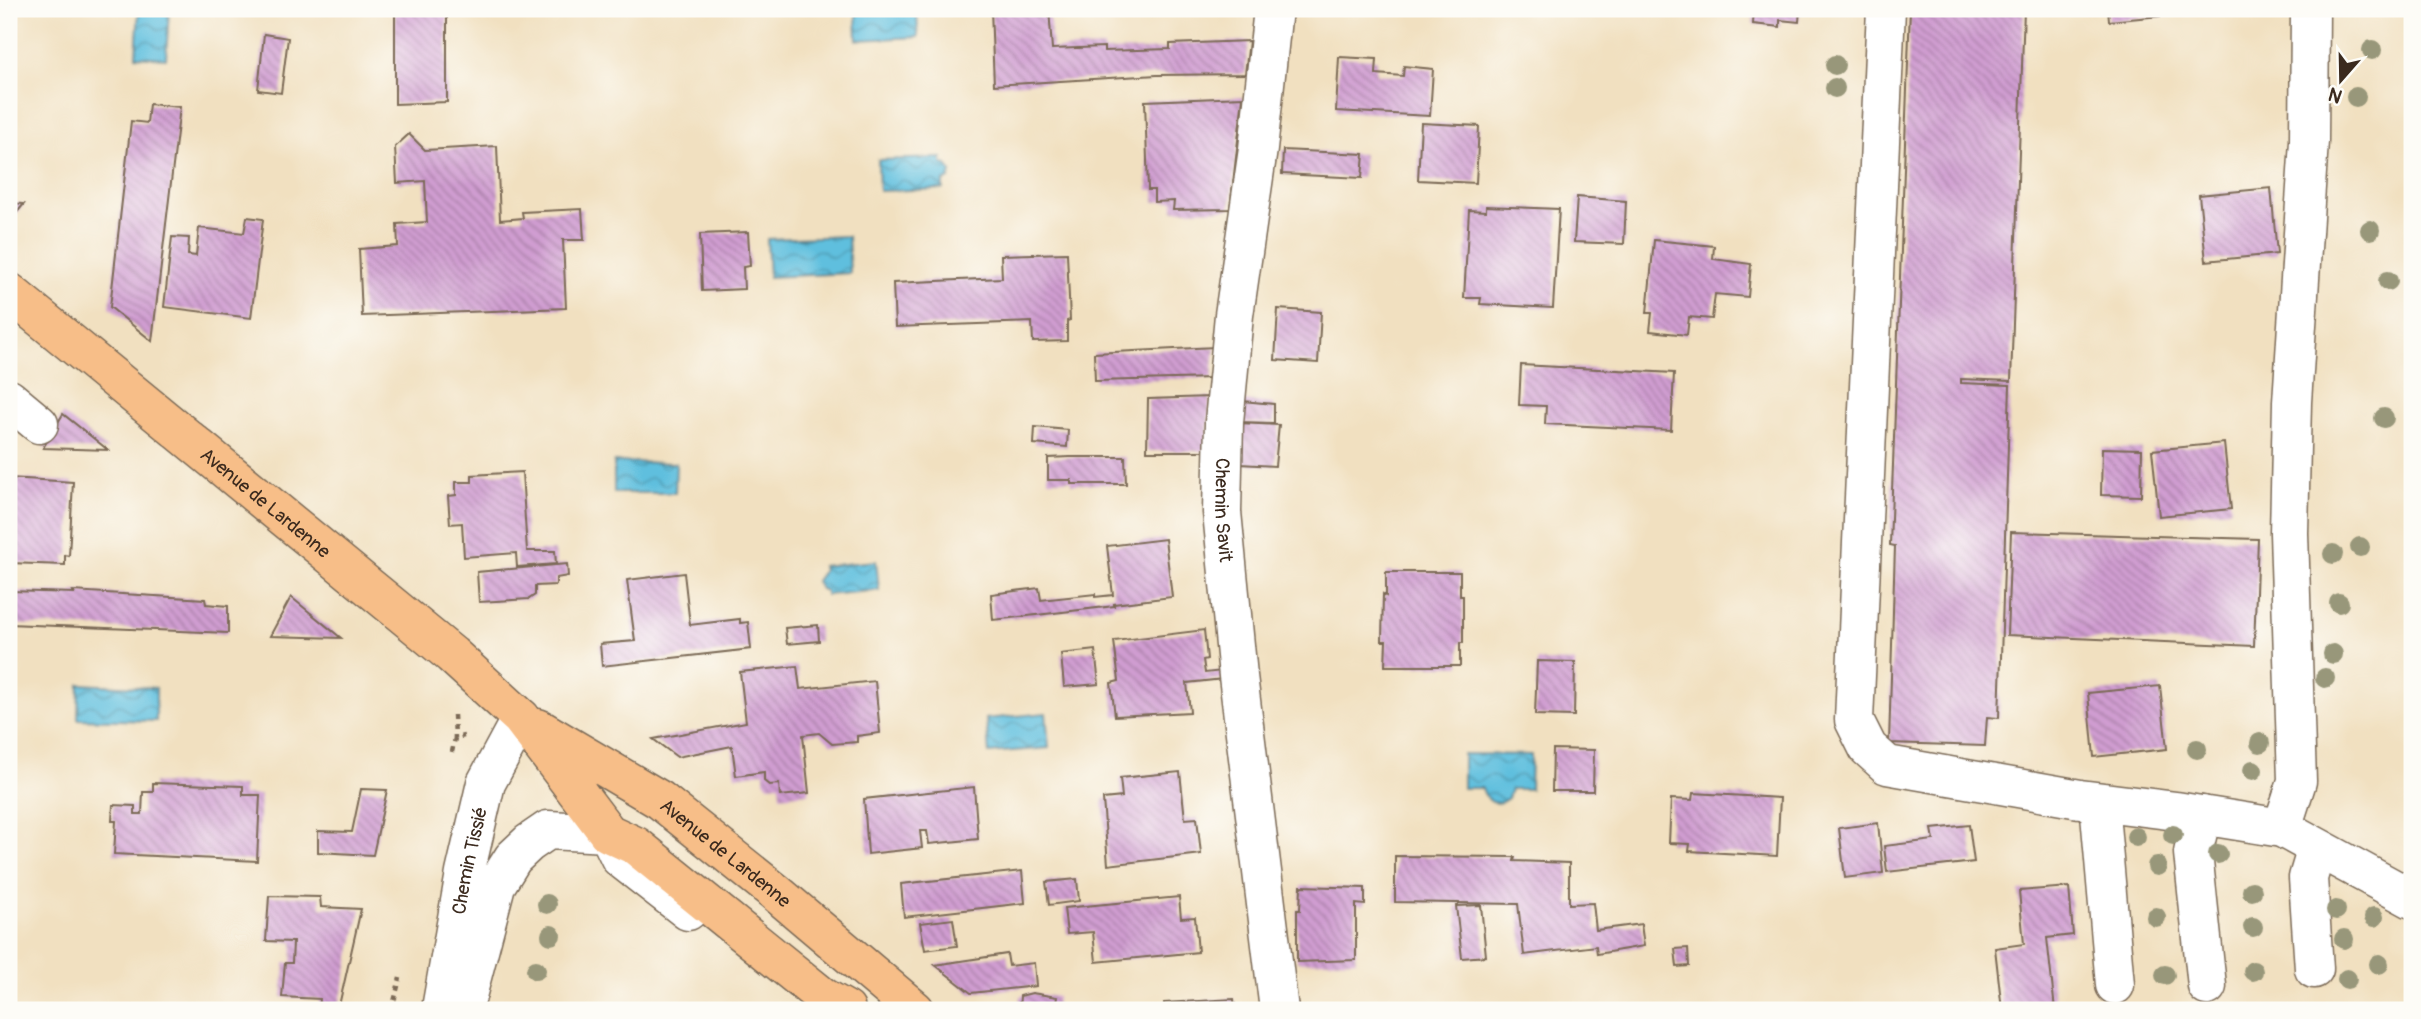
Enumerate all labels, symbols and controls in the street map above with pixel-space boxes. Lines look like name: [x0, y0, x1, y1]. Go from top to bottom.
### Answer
north arrow: [2306, 46, 2376, 116]
text: N: [2325, 82, 2346, 109]
street label: Avenue de Lardenne: [195, 443, 336, 564]
street label: Chemin Savit: [1209, 458, 1238, 564]
street label: Avenue de Lardenne: [655, 794, 796, 914]
street label: Chemin Tissié: [447, 805, 493, 916]

